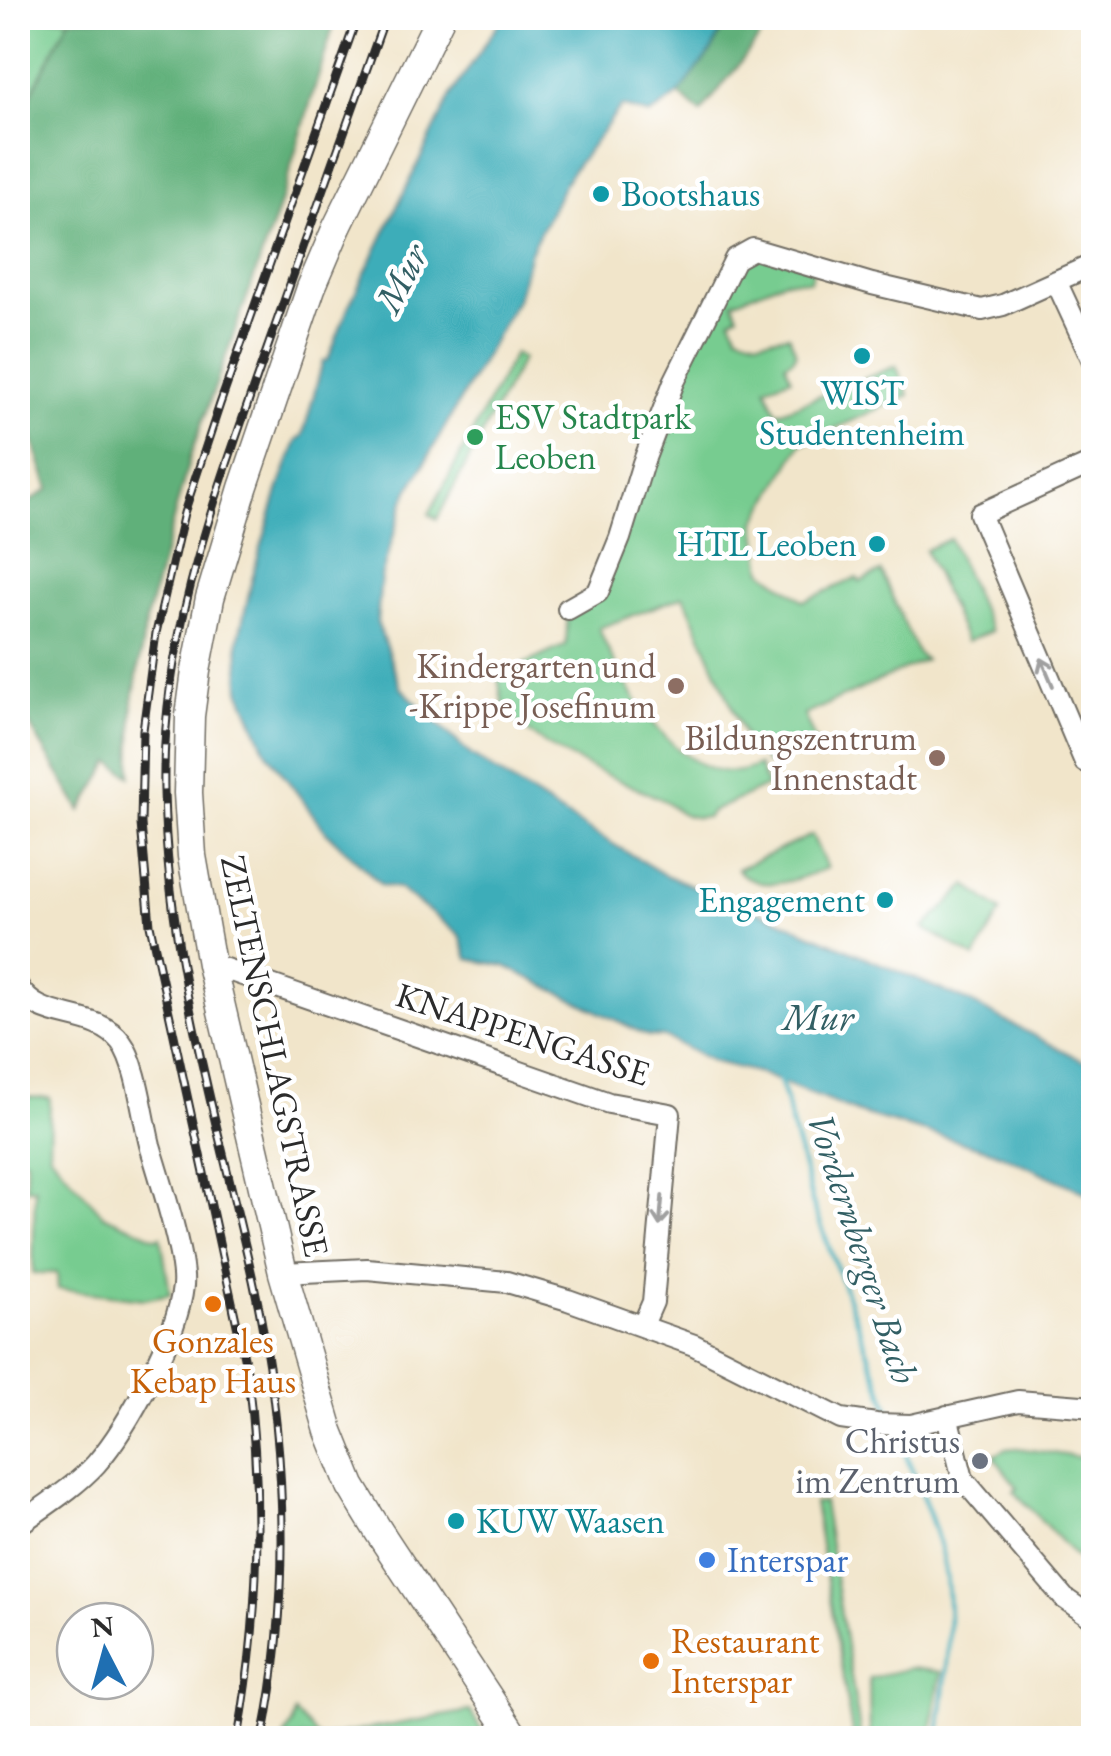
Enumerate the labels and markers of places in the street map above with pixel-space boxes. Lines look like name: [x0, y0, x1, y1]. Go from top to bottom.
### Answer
place label: Bootshaus: [621, 171, 760, 216]
marker: Bootshaus: [590, 183, 612, 205]
marker: WIST Studentenheim: [851, 345, 873, 367]
place label: WIST Studentenheim: [759, 370, 965, 455]
place label: ESV Stadtpark Leoben: [495, 394, 692, 479]
marker: ESV Stadtpark Leoben: [464, 426, 486, 448]
place label: HTL Leoben: [677, 521, 857, 566]
marker: HTL Leoben: [866, 533, 888, 555]
place label: Kindergarten und -Krippe Josefinum: [409, 643, 656, 728]
marker: Kindergarten und -Krippe Josefinum: [665, 675, 687, 697]
place label: Bildungszentrum Innenstadt: [685, 715, 917, 800]
marker: Bildungszentrum Innenstadt: [926, 747, 948, 769]
place label: Engagement: [698, 877, 865, 922]
marker: Engagement: [874, 889, 896, 911]
marker: Gonzales Kebap Haus: [202, 1293, 224, 1315]
place label: Gonzales Kebap Haus: [130, 1318, 296, 1403]
place label: Christus im Zentrum: [796, 1418, 960, 1503]
marker: Christus im Zentrum: [969, 1450, 991, 1472]
place label: KUW Waasen: [476, 1498, 665, 1543]
marker: KUW Waasen: [445, 1510, 467, 1532]
place label: Interspar: [727, 1537, 848, 1582]
marker: Interspar: [696, 1549, 718, 1571]
place label: Restaurant Interspar: [671, 1618, 819, 1703]
marker: Restaurant Interspar: [640, 1650, 662, 1672]

